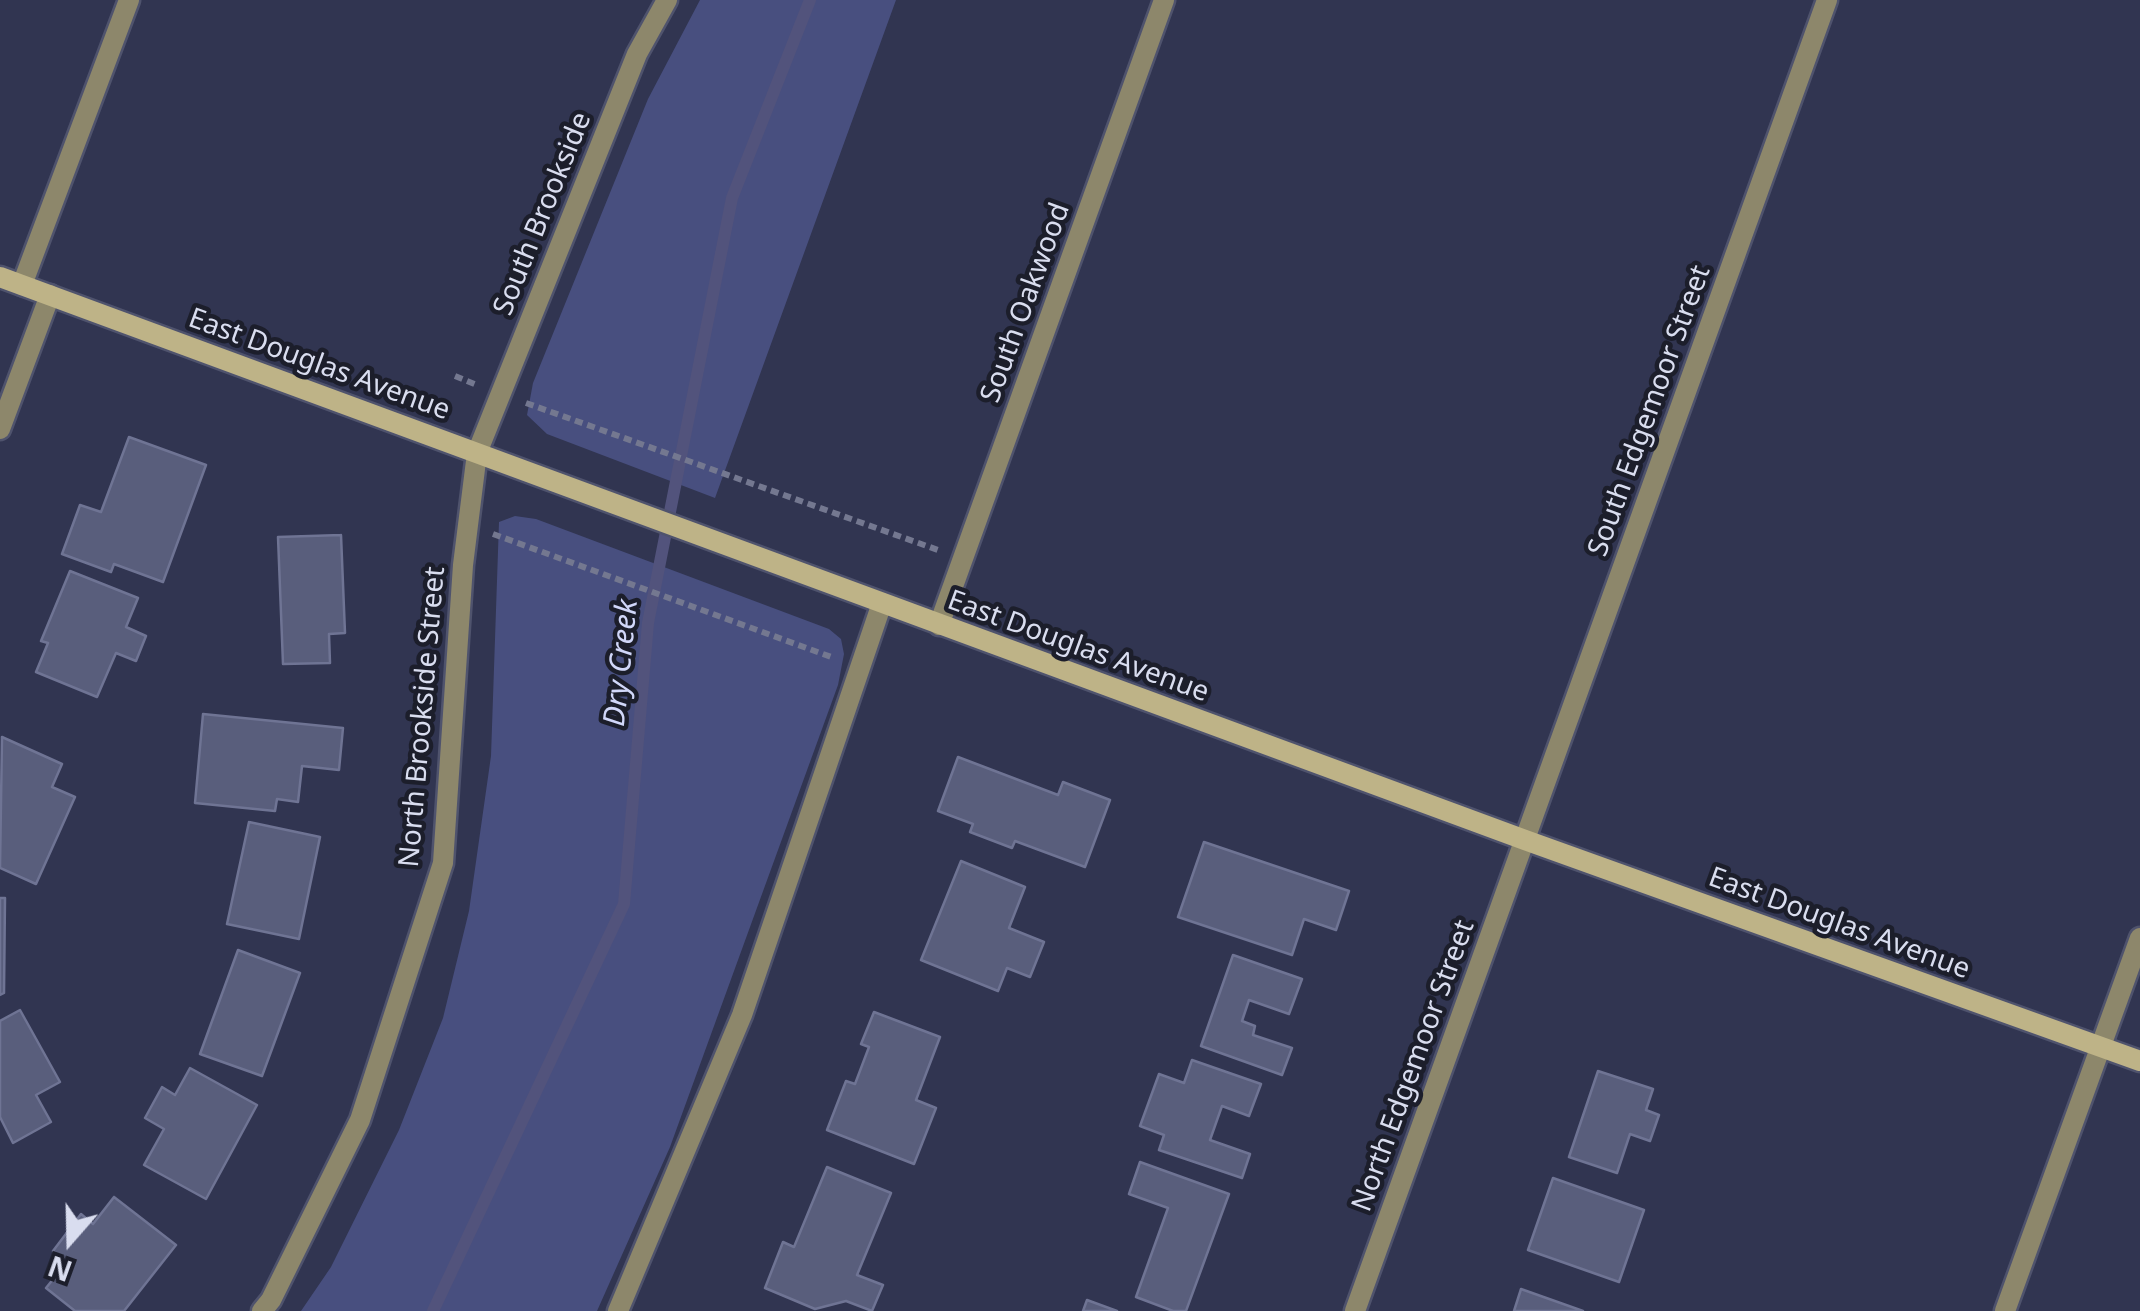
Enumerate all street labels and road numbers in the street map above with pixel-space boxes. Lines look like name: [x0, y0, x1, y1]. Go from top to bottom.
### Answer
street label: South Brookside: [487, 108, 599, 320]
street label: South Oakwood: [974, 199, 1078, 407]
street label: South Edgemoor Street: [1582, 261, 1718, 561]
street label: East Douglas Avenue: [184, 302, 454, 428]
street label: North Brookside Street: [393, 565, 453, 869]
street label: East Douglas Avenue: [943, 584, 1213, 710]
street label: East Douglas Avenue: [1704, 861, 1974, 987]
street label: North Edgemoor Street: [1346, 916, 1482, 1216]

